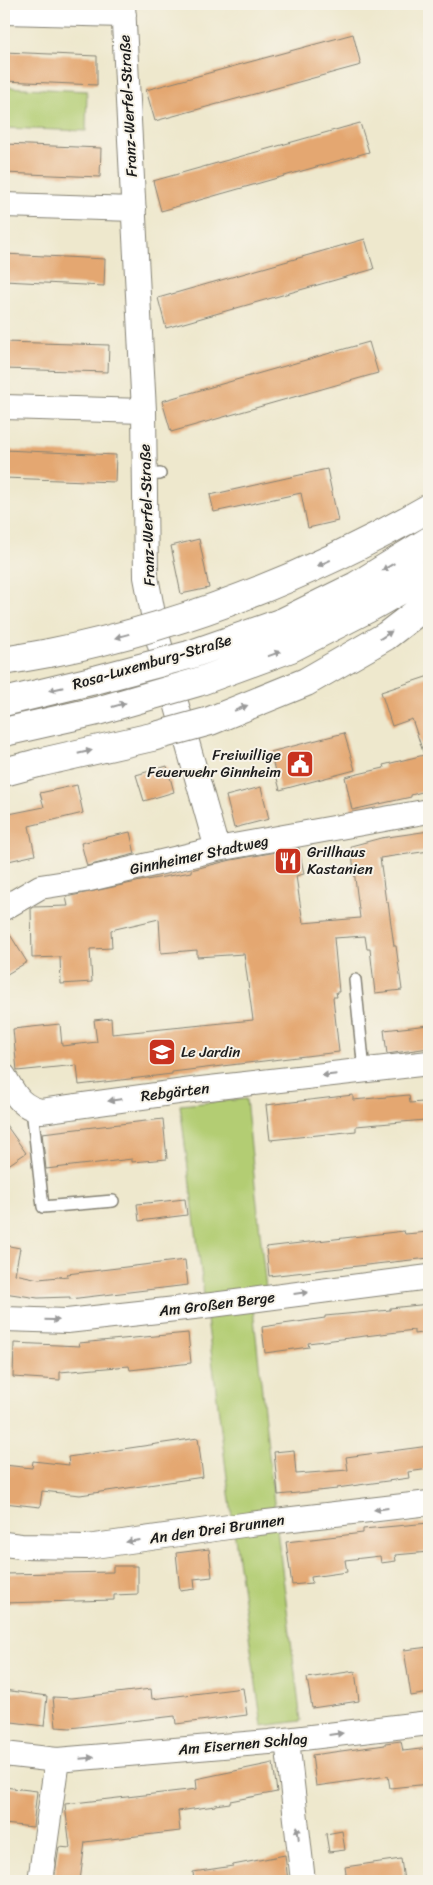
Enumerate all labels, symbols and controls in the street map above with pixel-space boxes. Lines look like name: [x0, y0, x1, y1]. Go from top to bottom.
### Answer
street label: Franz-Werfel-Straße: [111, 34, 145, 178]
street label: Franz-Werfel-Straße: [132, 443, 162, 587]
one-way arrow: [317, 559, 331, 567]
one-way arrow: [381, 562, 394, 571]
street label: Rosa-Luxemburg-Straße: [69, 627, 235, 697]
one-way arrow: [379, 630, 393, 640]
one-way arrow: [115, 633, 130, 641]
one-way arrow: [267, 650, 282, 658]
one-way arrow: [49, 685, 64, 693]
one-way arrow: [112, 700, 127, 708]
one-way arrow: [234, 704, 249, 712]
place label: Freiwillige Feuerwehr Ginnheim: [147, 742, 281, 785]
one-way arrow: [78, 748, 93, 756]
public building icon: Freiwillige Feuerwehr Ginnheim: [285, 749, 315, 779]
street label: Ginnheimer Stadtweg: [127, 828, 271, 882]
place label: Grillhaus Kastanien: [307, 839, 373, 882]
restaurant icon: Grillhaus Kastanien: [273, 846, 303, 876]
school or university icon: Le Jardin: [147, 1037, 177, 1067]
place label: Le Jardin: [181, 1039, 240, 1065]
one-way arrow: [320, 1071, 336, 1079]
street label: Rebgärten: [139, 1075, 211, 1109]
one-way arrow: [107, 1097, 123, 1105]
street label: Am Großen Berge: [157, 1284, 277, 1324]
one-way arrow: [293, 1289, 309, 1297]
one-way arrow: [45, 1316, 61, 1324]
one-way arrow: [373, 1505, 389, 1513]
street label: An den Drei Brunnen: [147, 1507, 286, 1551]
one-way arrow: [125, 1537, 141, 1545]
street label: Am Eisernen Schlag: [176, 1725, 309, 1763]
one-way arrow: [328, 1730, 344, 1738]
one-way arrow: [79, 1753, 95, 1761]
one-way arrow: [293, 1825, 301, 1841]

